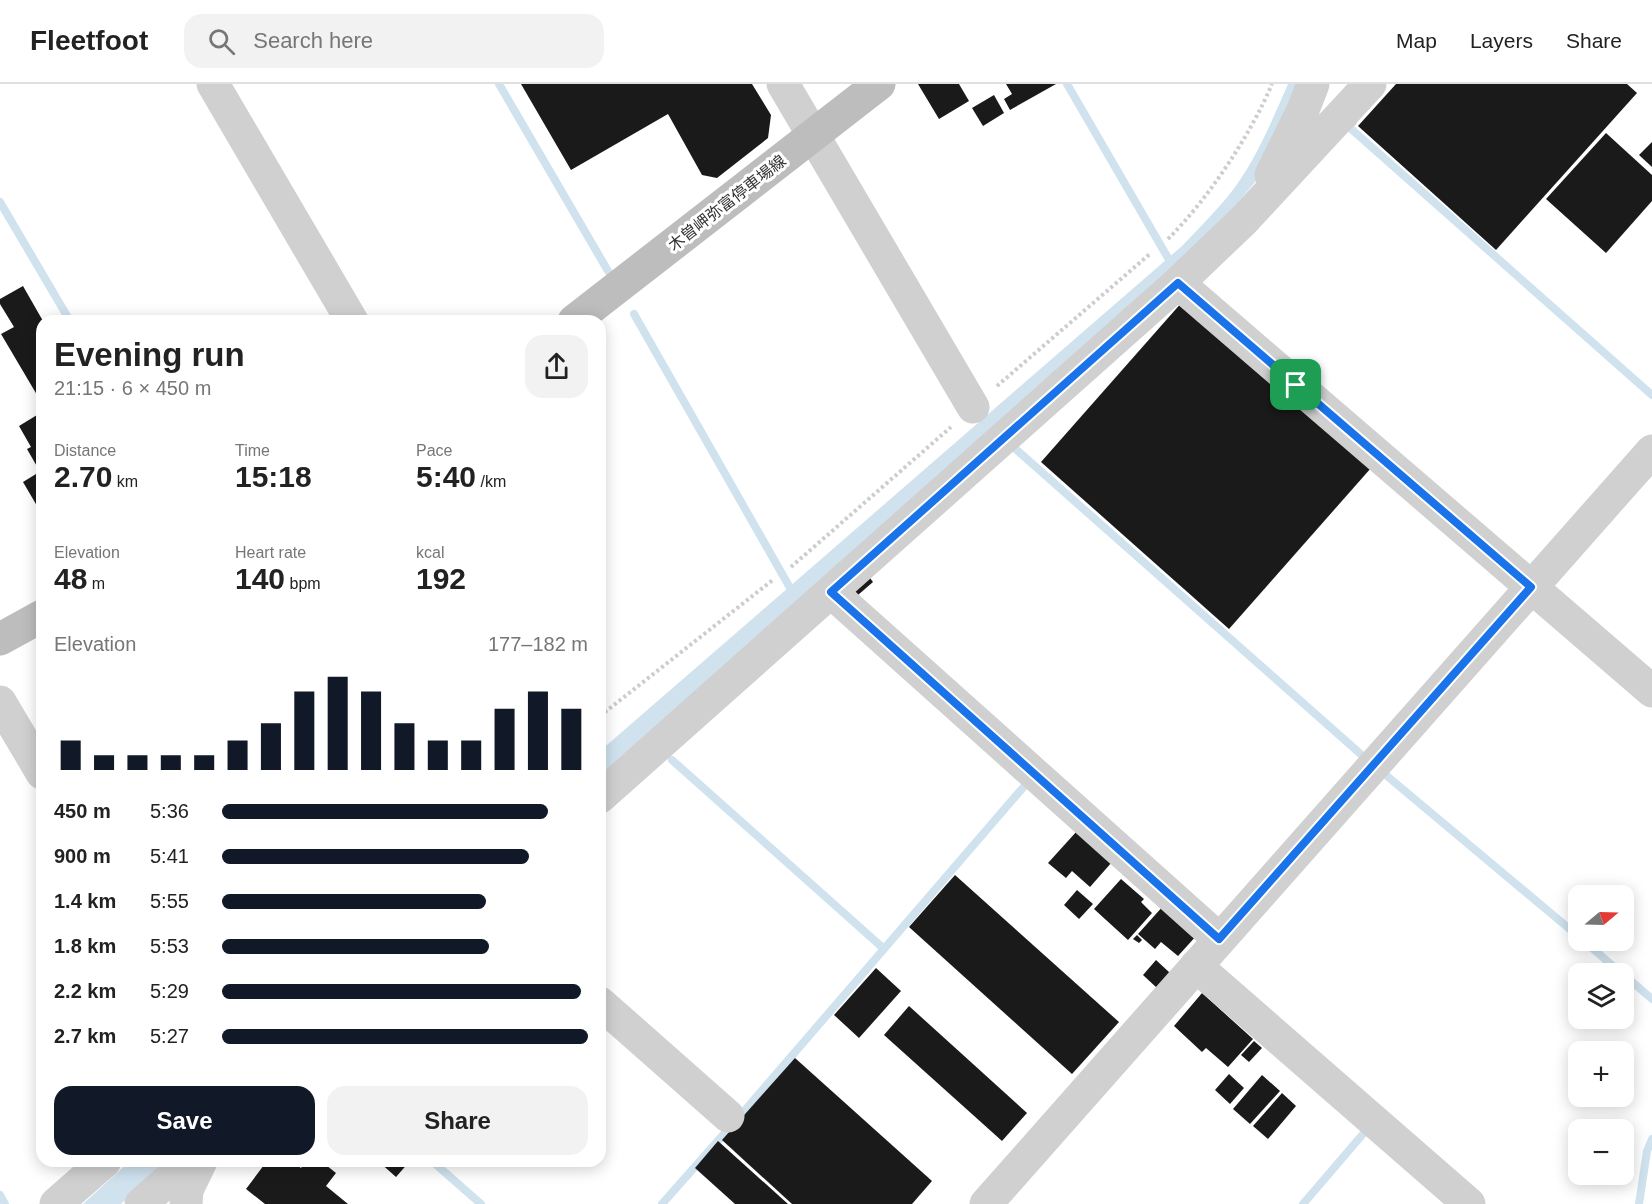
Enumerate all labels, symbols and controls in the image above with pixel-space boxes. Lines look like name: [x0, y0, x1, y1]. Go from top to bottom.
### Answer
search box: [184, 14, 604, 68]
text: Fleetfoot: [30, 25, 148, 56]
icon: search: [205, 25, 238, 58]
text: Search here: [253, 28, 373, 53]
text: Map: [1396, 29, 1437, 52]
text: Layers: [1470, 29, 1533, 52]
text: Share: [1566, 29, 1622, 52]
street label: 木曽岬弥富停車場線: [665, 152, 789, 254]
button: share: [525, 335, 588, 398]
text: Evening run: [54, 336, 245, 373]
pin: [1270, 359, 1321, 410]
icon: arrive: [1279, 368, 1312, 401]
text: 21:15 · 6 × 450 m: [54, 377, 211, 399]
text: Distance: [54, 442, 116, 459]
text: Time: [235, 442, 270, 459]
text: Pace: [416, 442, 452, 459]
text: 2.70: [54, 460, 112, 493]
text: 15:18: [235, 460, 312, 493]
text: 5:40: [416, 460, 476, 493]
text: km: [112, 473, 138, 490]
text: /km: [476, 473, 506, 490]
text: Elevation: [54, 544, 120, 561]
text: Heart rate: [235, 544, 306, 561]
text: kcal: [416, 544, 444, 561]
text: 48: [54, 562, 87, 595]
text: 140: [235, 562, 285, 595]
text: 192: [416, 562, 466, 595]
text: m: [87, 575, 105, 592]
text: bpm: [285, 575, 321, 592]
text: Elevation: [54, 633, 136, 655]
text: 177–182 m: [488, 633, 588, 655]
text: 450 m: [54, 800, 111, 822]
text: 5:36: [150, 800, 189, 822]
text: 900 m: [54, 845, 111, 867]
text: 5:41: [150, 845, 189, 867]
north arrow: [1568, 885, 1634, 951]
map controls: [1568, 885, 1634, 1185]
text: 1.4 km: [54, 890, 116, 912]
text: 5:55: [150, 890, 189, 912]
text: 1.8 km: [54, 935, 116, 957]
text: 5:53: [150, 935, 189, 957]
button: layers: [1568, 963, 1634, 1029]
text: 2.2 km: [54, 980, 116, 1002]
text: 5:29: [150, 980, 189, 1002]
text: 2.7 km: [54, 1025, 116, 1047]
text: 5:27: [150, 1025, 189, 1047]
button: +: [1568, 1041, 1634, 1107]
button: Save: [54, 1086, 315, 1155]
button: Share: [327, 1086, 588, 1155]
button: −: [1568, 1119, 1634, 1185]

